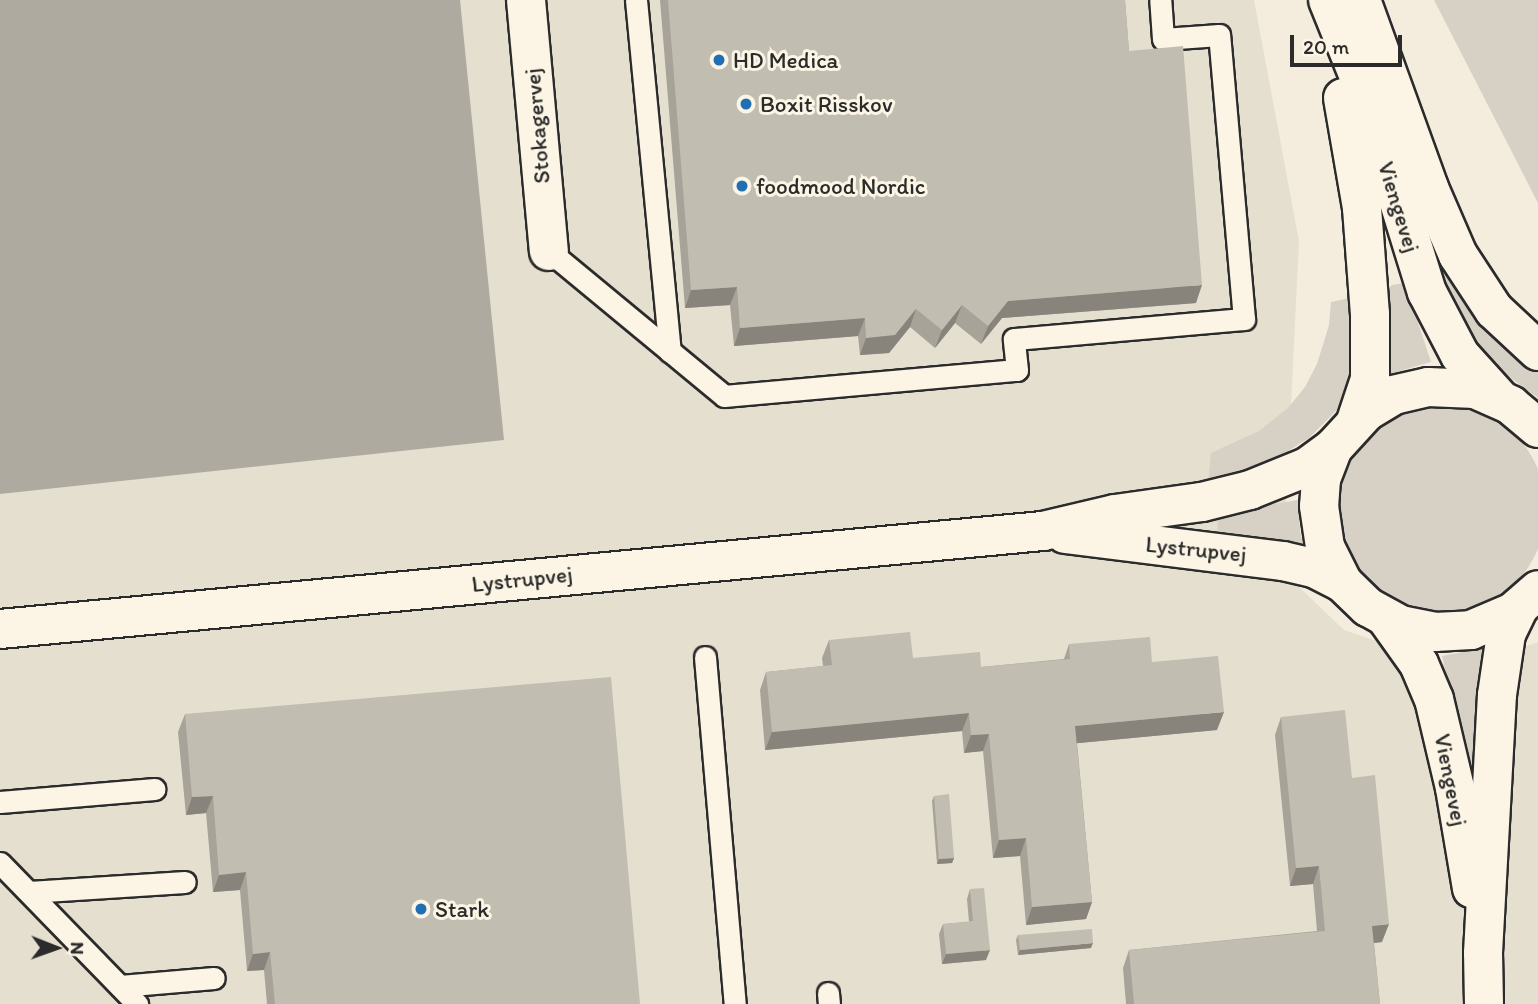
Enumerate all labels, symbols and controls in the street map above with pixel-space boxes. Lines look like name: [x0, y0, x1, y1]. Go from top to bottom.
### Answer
scale bar: [1293, 21, 1405, 65]
text: 20 m: [1303, 34, 1349, 59]
place label: HD Medica: [733, 46, 839, 74]
marker: HD Medica: [711, 52, 727, 68]
street label: Stokagervej: [518, 67, 556, 185]
place label: Boxit Risskov: [760, 90, 892, 118]
marker: Boxit Risskov: [738, 96, 754, 112]
street label: Viengevej: [1372, 158, 1426, 256]
place label: foodmood Nordic: [756, 172, 926, 200]
marker: foodmood Nordic: [734, 178, 750, 194]
street label: Lystrupvej: [1144, 530, 1248, 568]
street label: Lystrupvej: [470, 560, 574, 598]
street label: Viengevej: [1429, 732, 1473, 828]
place label: Stark: [435, 895, 489, 923]
marker: Stark: [413, 901, 429, 917]
north arrow: [21, 913, 91, 983]
text: N: [66, 942, 89, 955]

